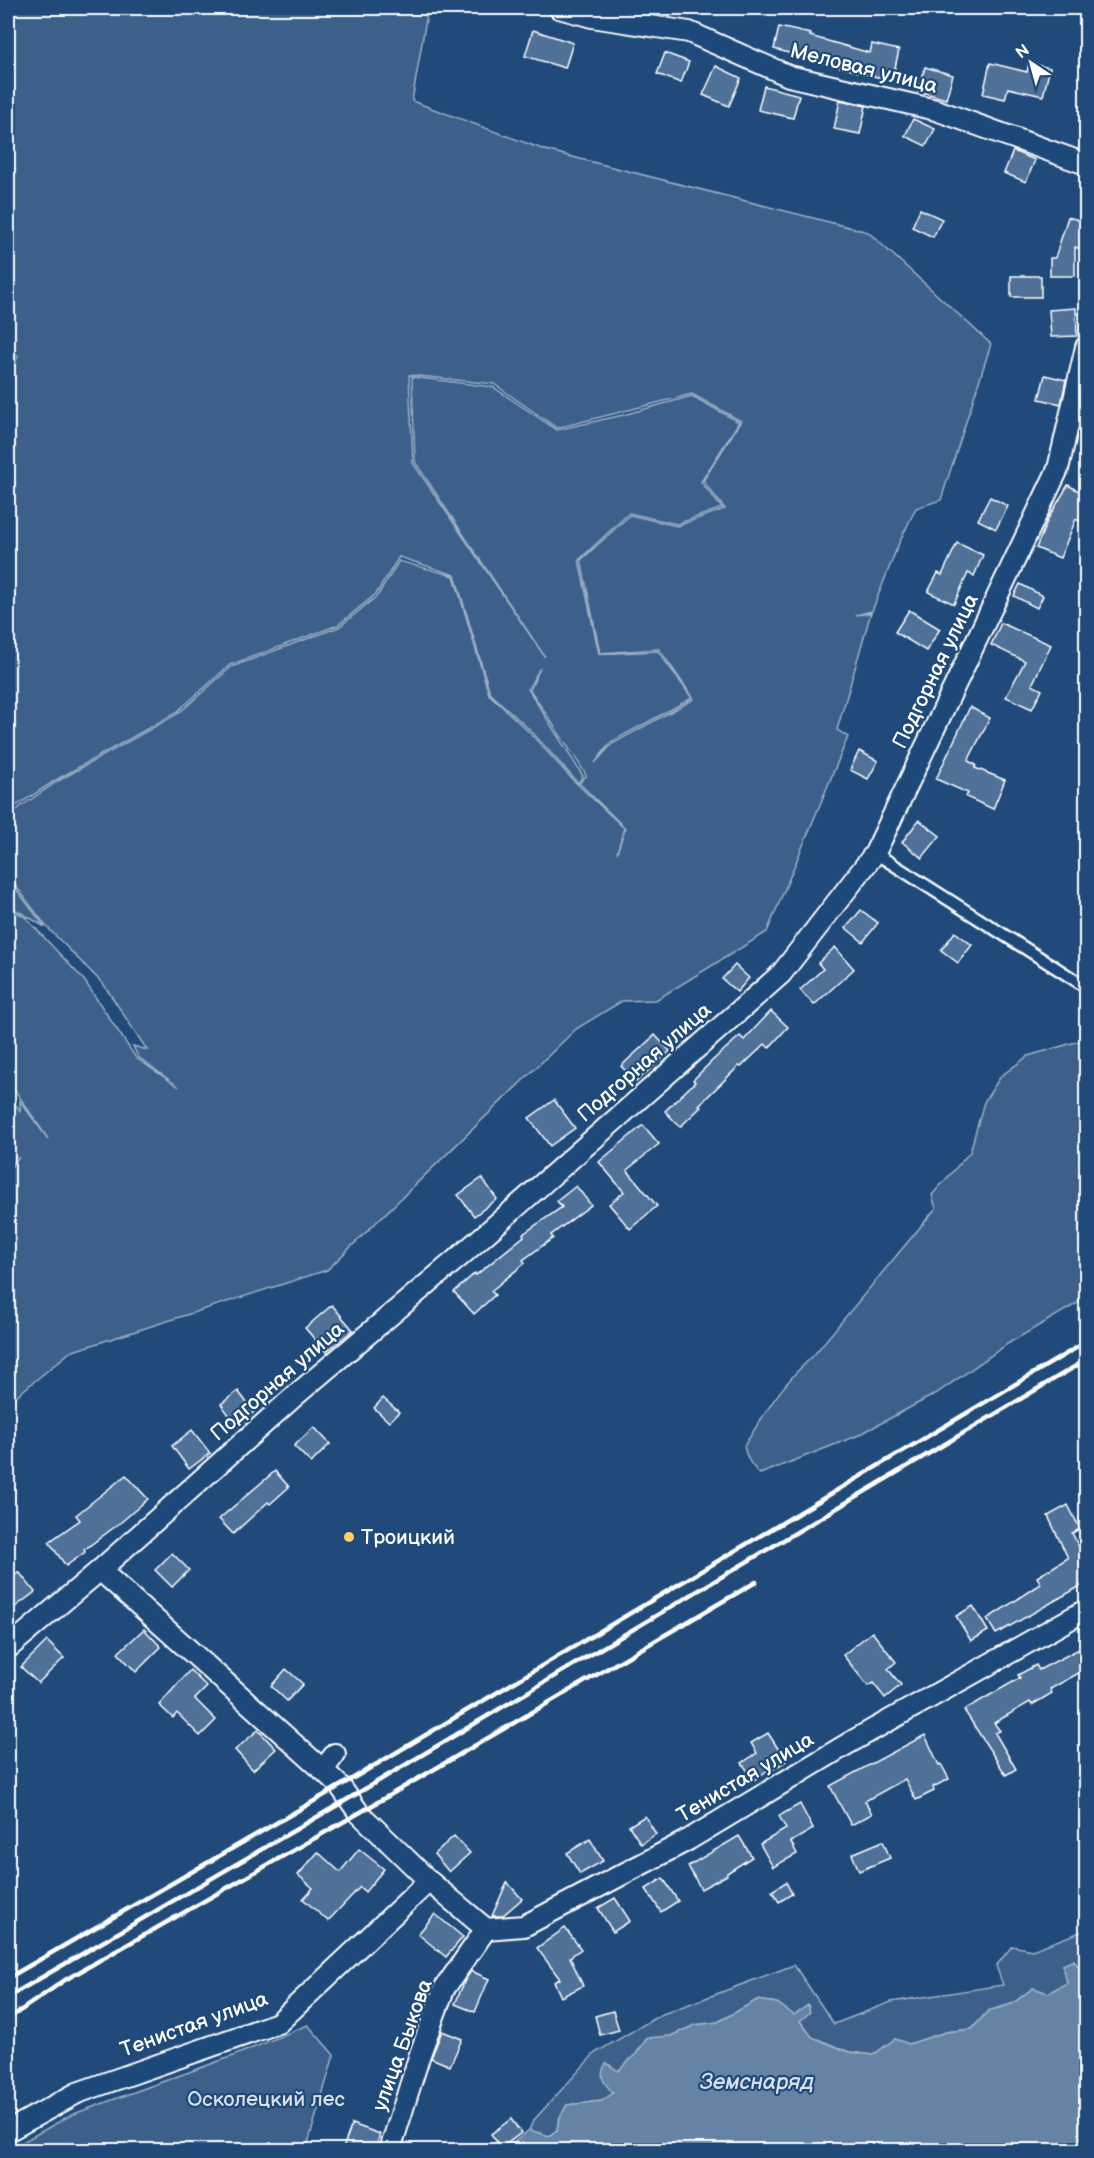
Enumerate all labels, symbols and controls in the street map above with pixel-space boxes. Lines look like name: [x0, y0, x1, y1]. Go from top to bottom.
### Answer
north arrow: [1001, 33, 1061, 93]
street label: Меловая улица: [788, 38, 941, 99]
text: N: [1013, 41, 1034, 63]
street label: Подгорная улица: [887, 589, 984, 753]
street label: Подгорная улица: [572, 997, 717, 1127]
street label: Подгорная улица: [205, 1316, 350, 1446]
place label: Троицкий: [361, 1525, 455, 1550]
marker: Троицкий: [342, 1530, 356, 1544]
street label: Тенистая улица: [672, 1726, 819, 1828]
street label: улица Быкова: [367, 1975, 438, 2115]
street label: Тенистая улица: [117, 1986, 272, 2063]
water label: Земснаряд: [700, 2069, 814, 2096]
park label: Осколецкий лес: [187, 2087, 345, 2112]

